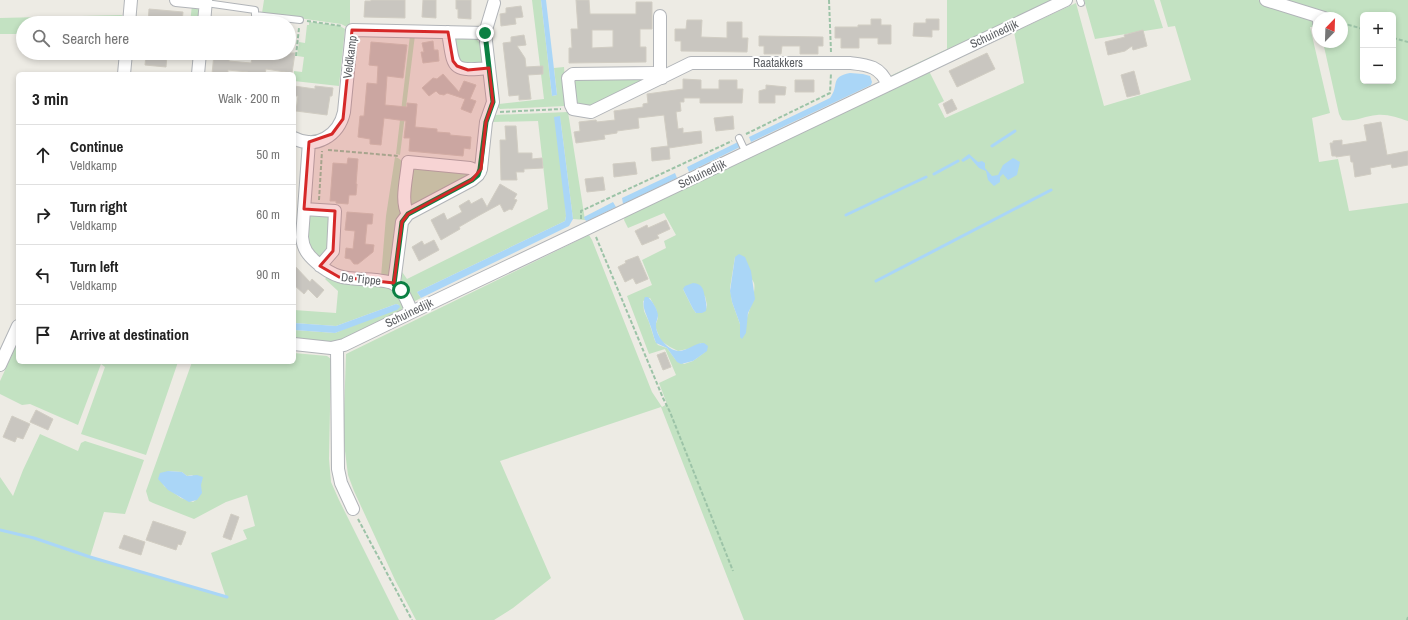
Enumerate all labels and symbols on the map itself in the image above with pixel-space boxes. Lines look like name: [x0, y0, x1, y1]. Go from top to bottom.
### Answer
north arrow: [1312, 12, 1348, 48]
street label: Schuinedijk: [967, 16, 1021, 52]
route end: [476, 24, 494, 42]
street label: Veldkamp: [339, 35, 361, 79]
street label: Raatakkers: [753, 55, 803, 71]
street label: Schuinedijk: [675, 156, 729, 192]
street label: De Tippe: [340, 269, 382, 289]
route start: [392, 281, 410, 299]
street label: Schuinedijk: [382, 295, 436, 331]

